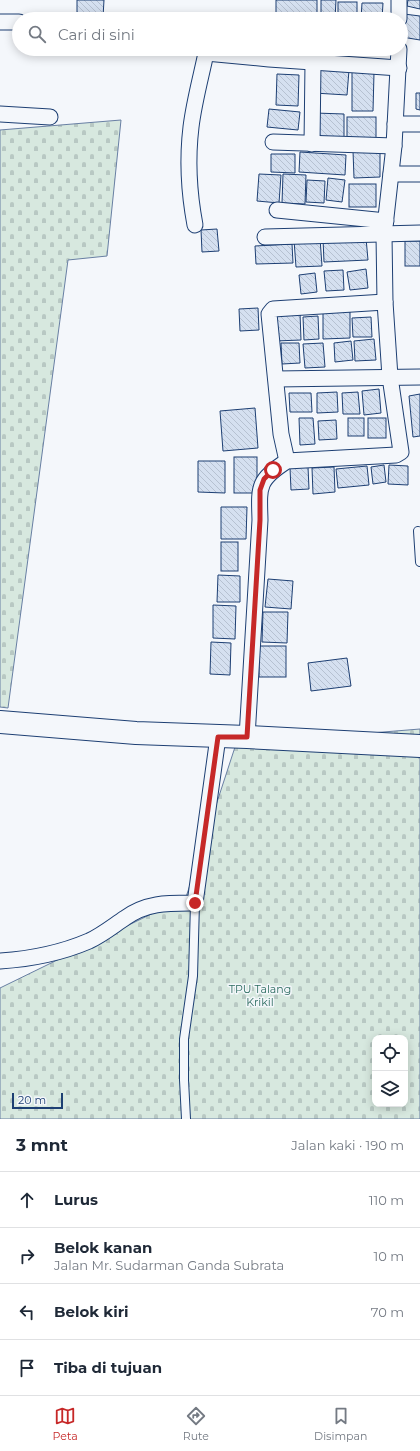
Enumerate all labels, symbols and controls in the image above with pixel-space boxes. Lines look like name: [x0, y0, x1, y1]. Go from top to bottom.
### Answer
search box: [12, 12, 408, 56]
icon: search: [26, 23, 48, 45]
text: Cari di sini: [58, 25, 135, 44]
route start: [264, 461, 282, 479]
route end: [186, 894, 204, 912]
park label: TPU Talang Krikil: [229, 982, 291, 1009]
map controls: [372, 1035, 408, 1107]
button: locate: [372, 1035, 408, 1071]
button: layers: [372, 1071, 408, 1107]
scale bar: [12, 1091, 63, 1110]
text: 20 m: [18, 1093, 46, 1107]
text: 3 mnt: [16, 1135, 68, 1155]
text: Jalan kaki · 190 m: [291, 1137, 404, 1153]
icon: ahead: [16, 1189, 38, 1211]
text: Lurus: [54, 1190, 98, 1209]
text: 110 m: [369, 1192, 404, 1208]
text: Belok kanan: [54, 1238, 152, 1257]
icon: right: [16, 1245, 38, 1267]
text: 10 m: [374, 1248, 404, 1264]
text: Jalan Mr. Sudarman Ganda Subrata: [54, 1257, 284, 1273]
icon: left: [16, 1301, 38, 1323]
text: Belok kiri: [54, 1302, 129, 1321]
text: 70 m: [371, 1304, 404, 1320]
icon: arrive: [16, 1357, 38, 1379]
text: Tiba di tujuan: [54, 1358, 162, 1377]
tab: Peta: [53, 1405, 78, 1443]
tab: Rute: [183, 1405, 209, 1443]
tab: Disimpan: [314, 1405, 367, 1443]

